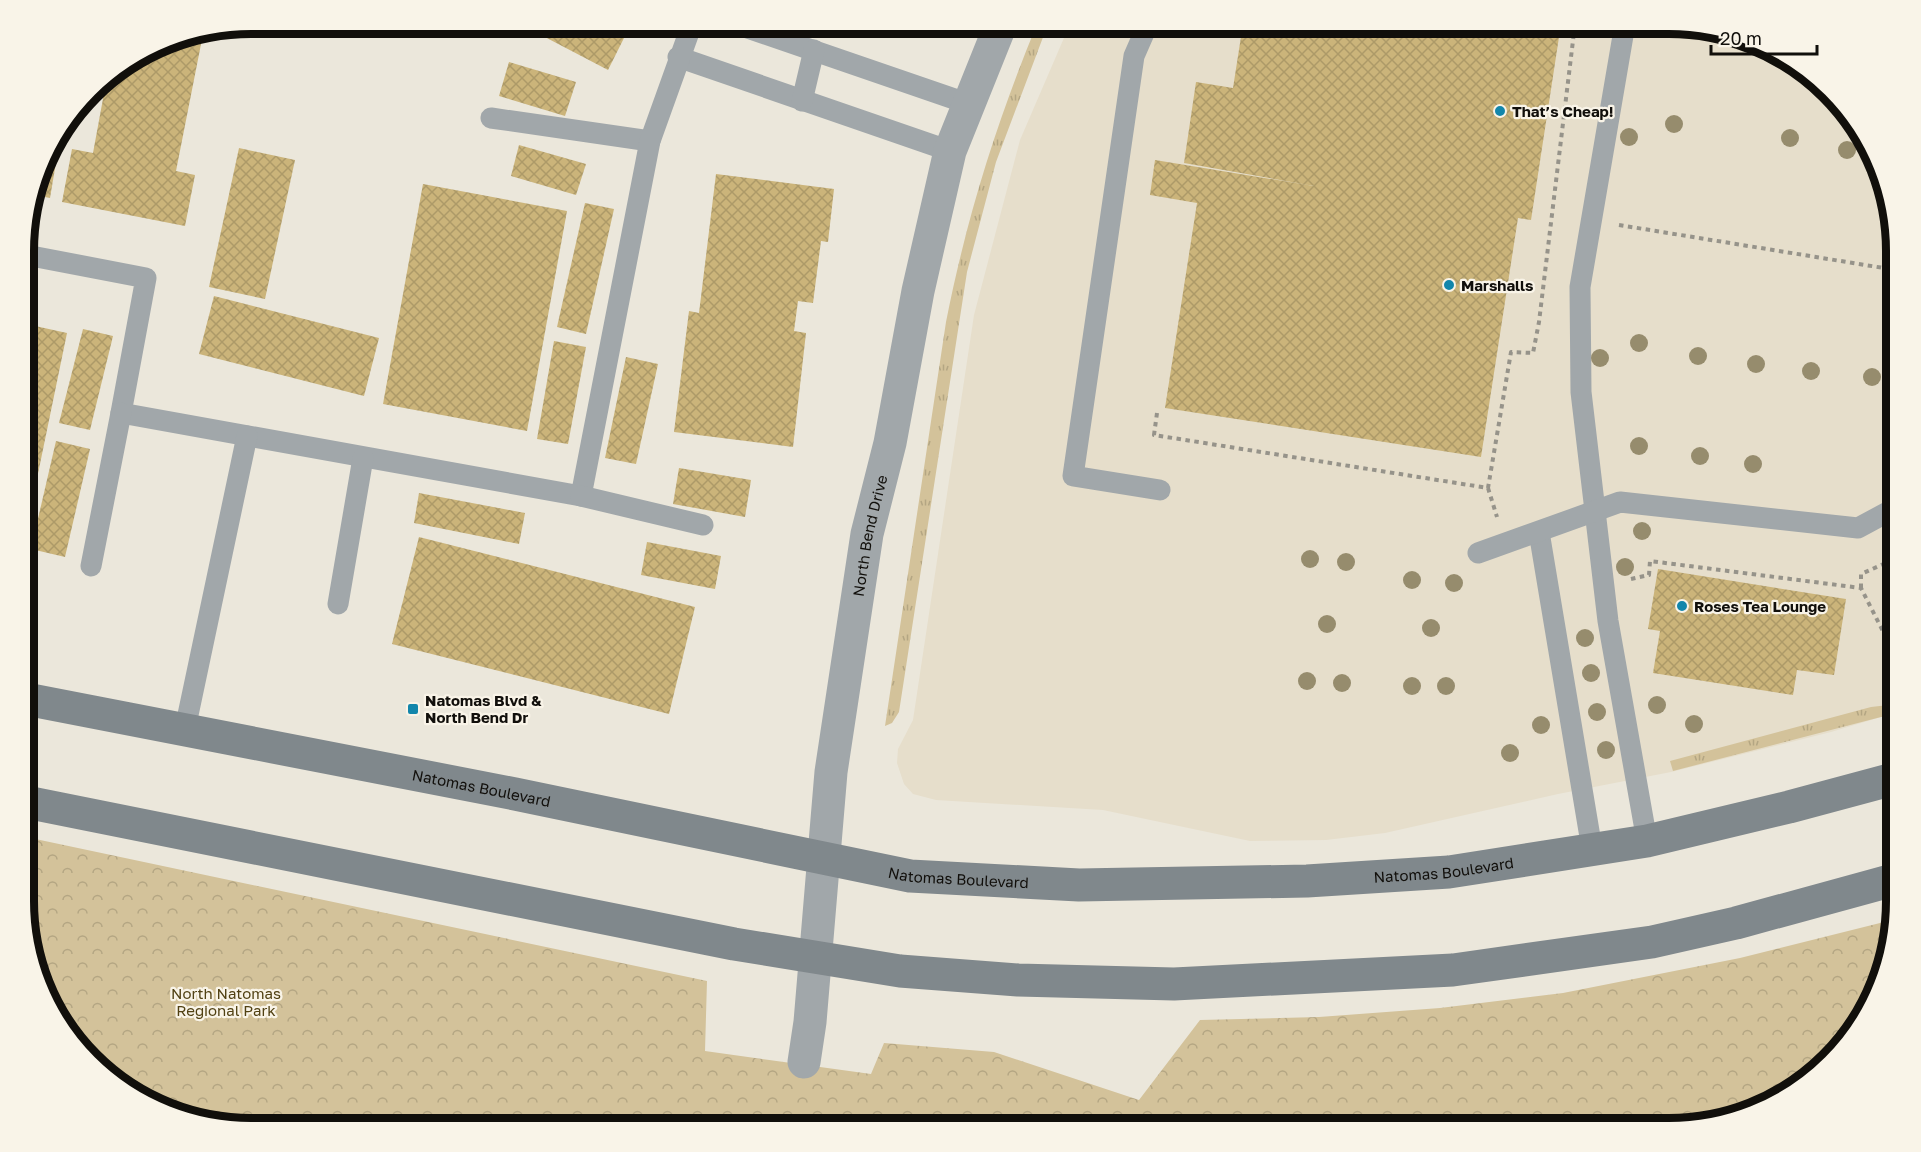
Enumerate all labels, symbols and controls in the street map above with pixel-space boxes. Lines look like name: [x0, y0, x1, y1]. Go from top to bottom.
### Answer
scale bar: [1711, 18, 1818, 56]
text: 20 m: [1720, 27, 1762, 49]
place label: That’s Cheap!: [1512, 102, 1614, 120]
marker: That’s Cheap!: [1493, 104, 1507, 118]
place label: Marshalls: [1461, 276, 1534, 294]
marker: Marshalls: [1442, 278, 1456, 292]
street label: North Bend Drive: [849, 472, 891, 598]
place label: Roses Tea Lounge: [1694, 597, 1826, 615]
marker: Roses Tea Lounge: [1675, 599, 1689, 613]
place label: Natomas Blvd & North Bend Dr: [425, 691, 542, 726]
marker: Natomas Blvd & North Bend Dr: [406, 702, 420, 716]
street label: Natomas Boulevard: [411, 765, 552, 810]
street label: Natomas Boulevard: [1373, 853, 1515, 886]
street label: Natomas Boulevard: [887, 863, 1029, 891]
park label: North Natomas Regional Park: [171, 984, 281, 1019]

